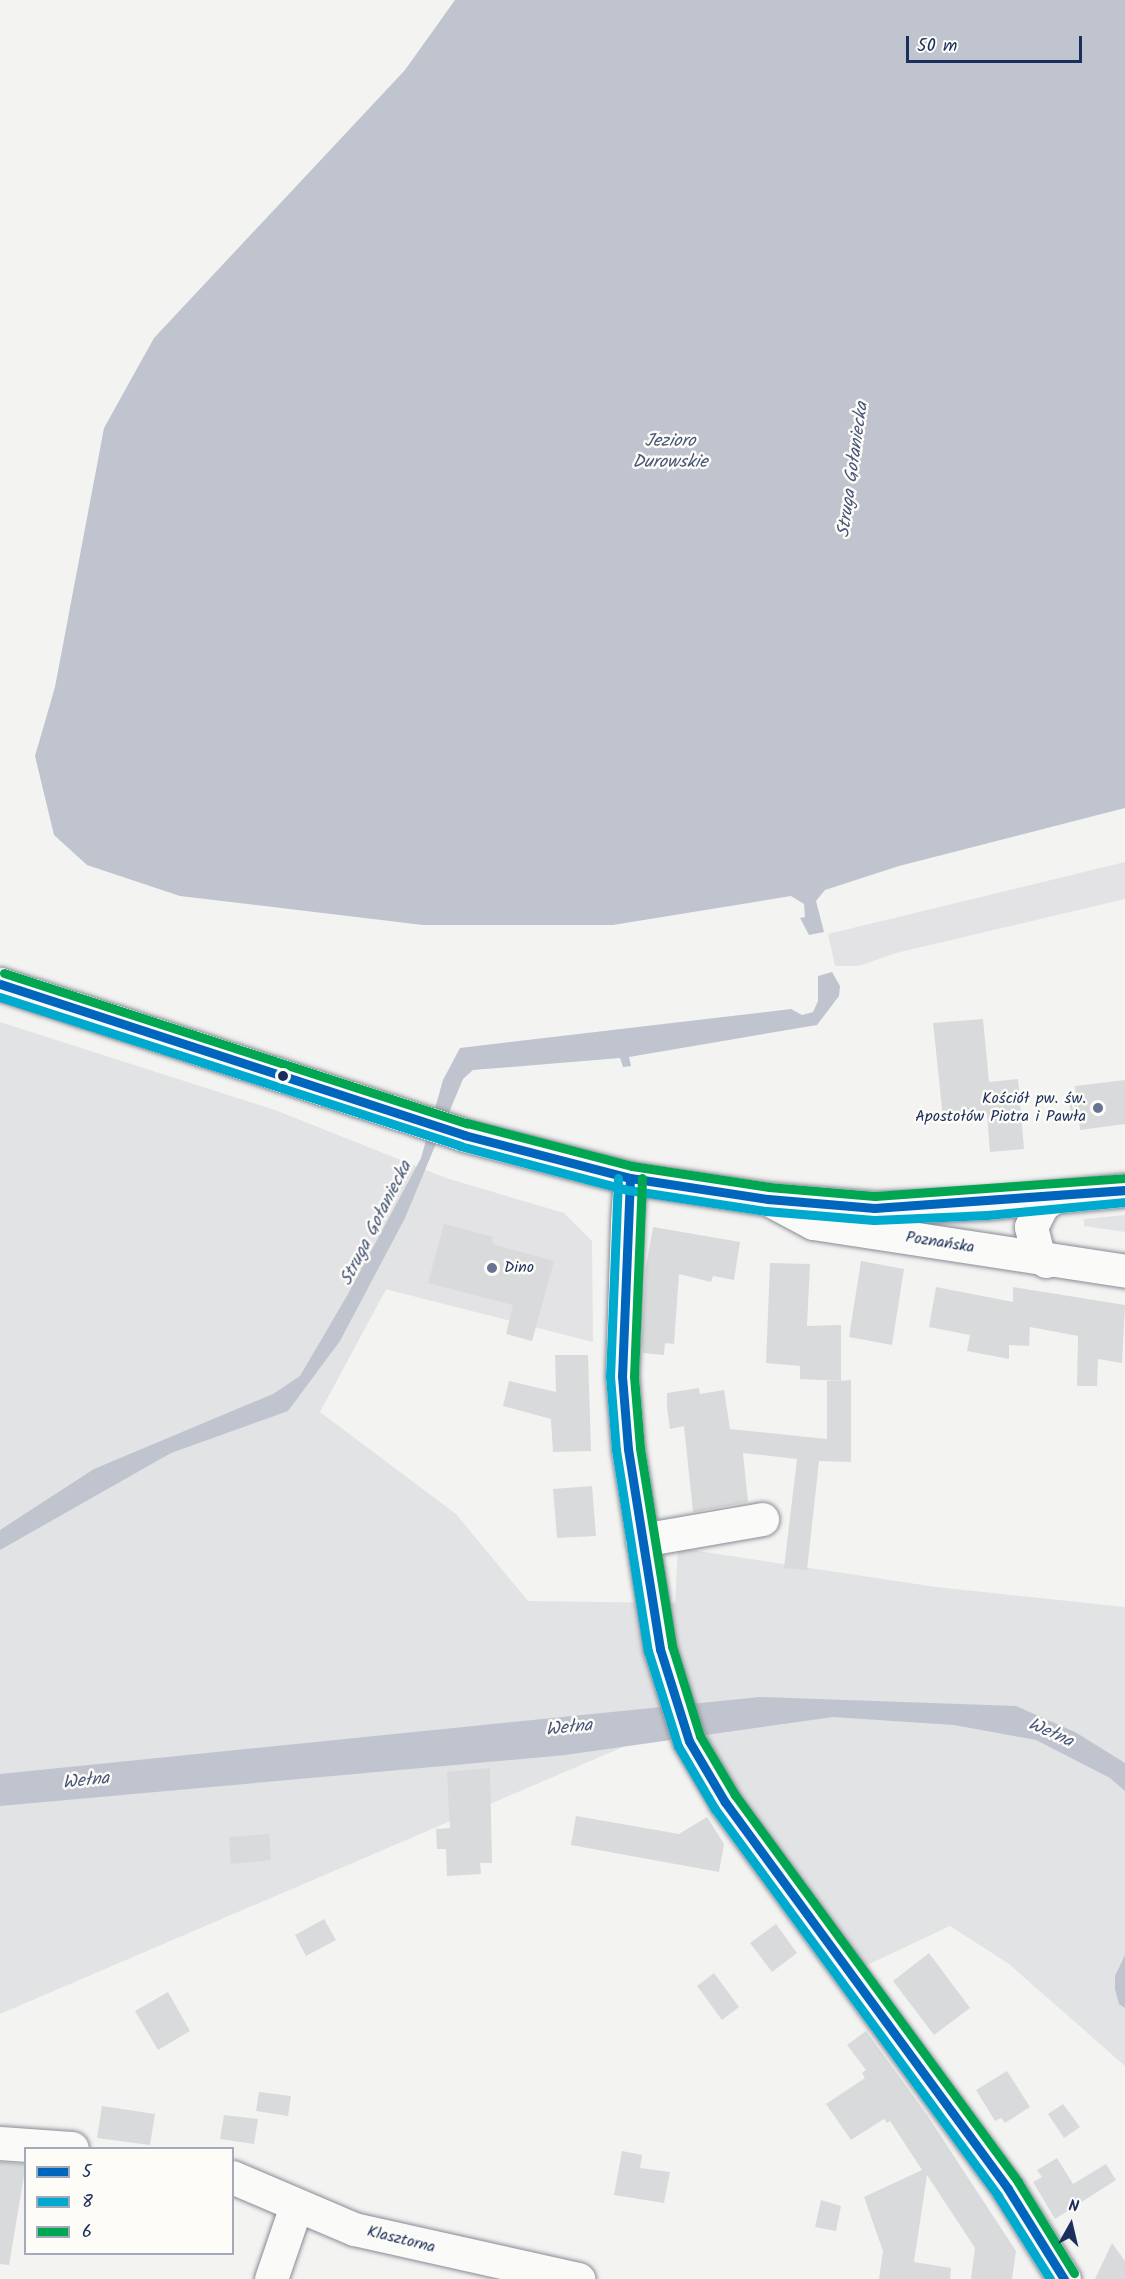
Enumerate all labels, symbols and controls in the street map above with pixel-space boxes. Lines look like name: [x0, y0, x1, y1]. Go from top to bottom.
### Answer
scale bar: [909, 24, 1084, 62]
text: 50 m: [917, 32, 957, 61]
water label: Struga Gołaniecka: [834, 401, 874, 539]
water label: Jezioro Durowskie: [633, 432, 707, 474]
unlabelled marker: [277, 1070, 289, 1082]
place label: Kościół pw. św. Apostołów Piotra i Pawła: [915, 1089, 1086, 1127]
marker: Kościół pw. św. Apostołów Piotra i Pawła: [1091, 1101, 1105, 1115]
water label: Struga Gołaniecka: [336, 1158, 418, 1290]
street label: Poznańska: [904, 1228, 976, 1258]
place label: Dino: [504, 1258, 534, 1278]
marker: Dino: [485, 1261, 499, 1275]
water label: Wełna: [1024, 1715, 1076, 1753]
water label: Wełna: [545, 1716, 593, 1742]
water label: Wełna: [62, 1769, 110, 1795]
legend: [24, 2147, 234, 2255]
text: 5: [82, 2158, 92, 2187]
text: 8: [82, 2188, 93, 2217]
text: N: [1067, 2194, 1080, 2220]
north arrow: [1041, 2195, 1101, 2255]
text: 6: [82, 2218, 92, 2247]
street label: Klasztorna: [365, 2222, 437, 2258]

